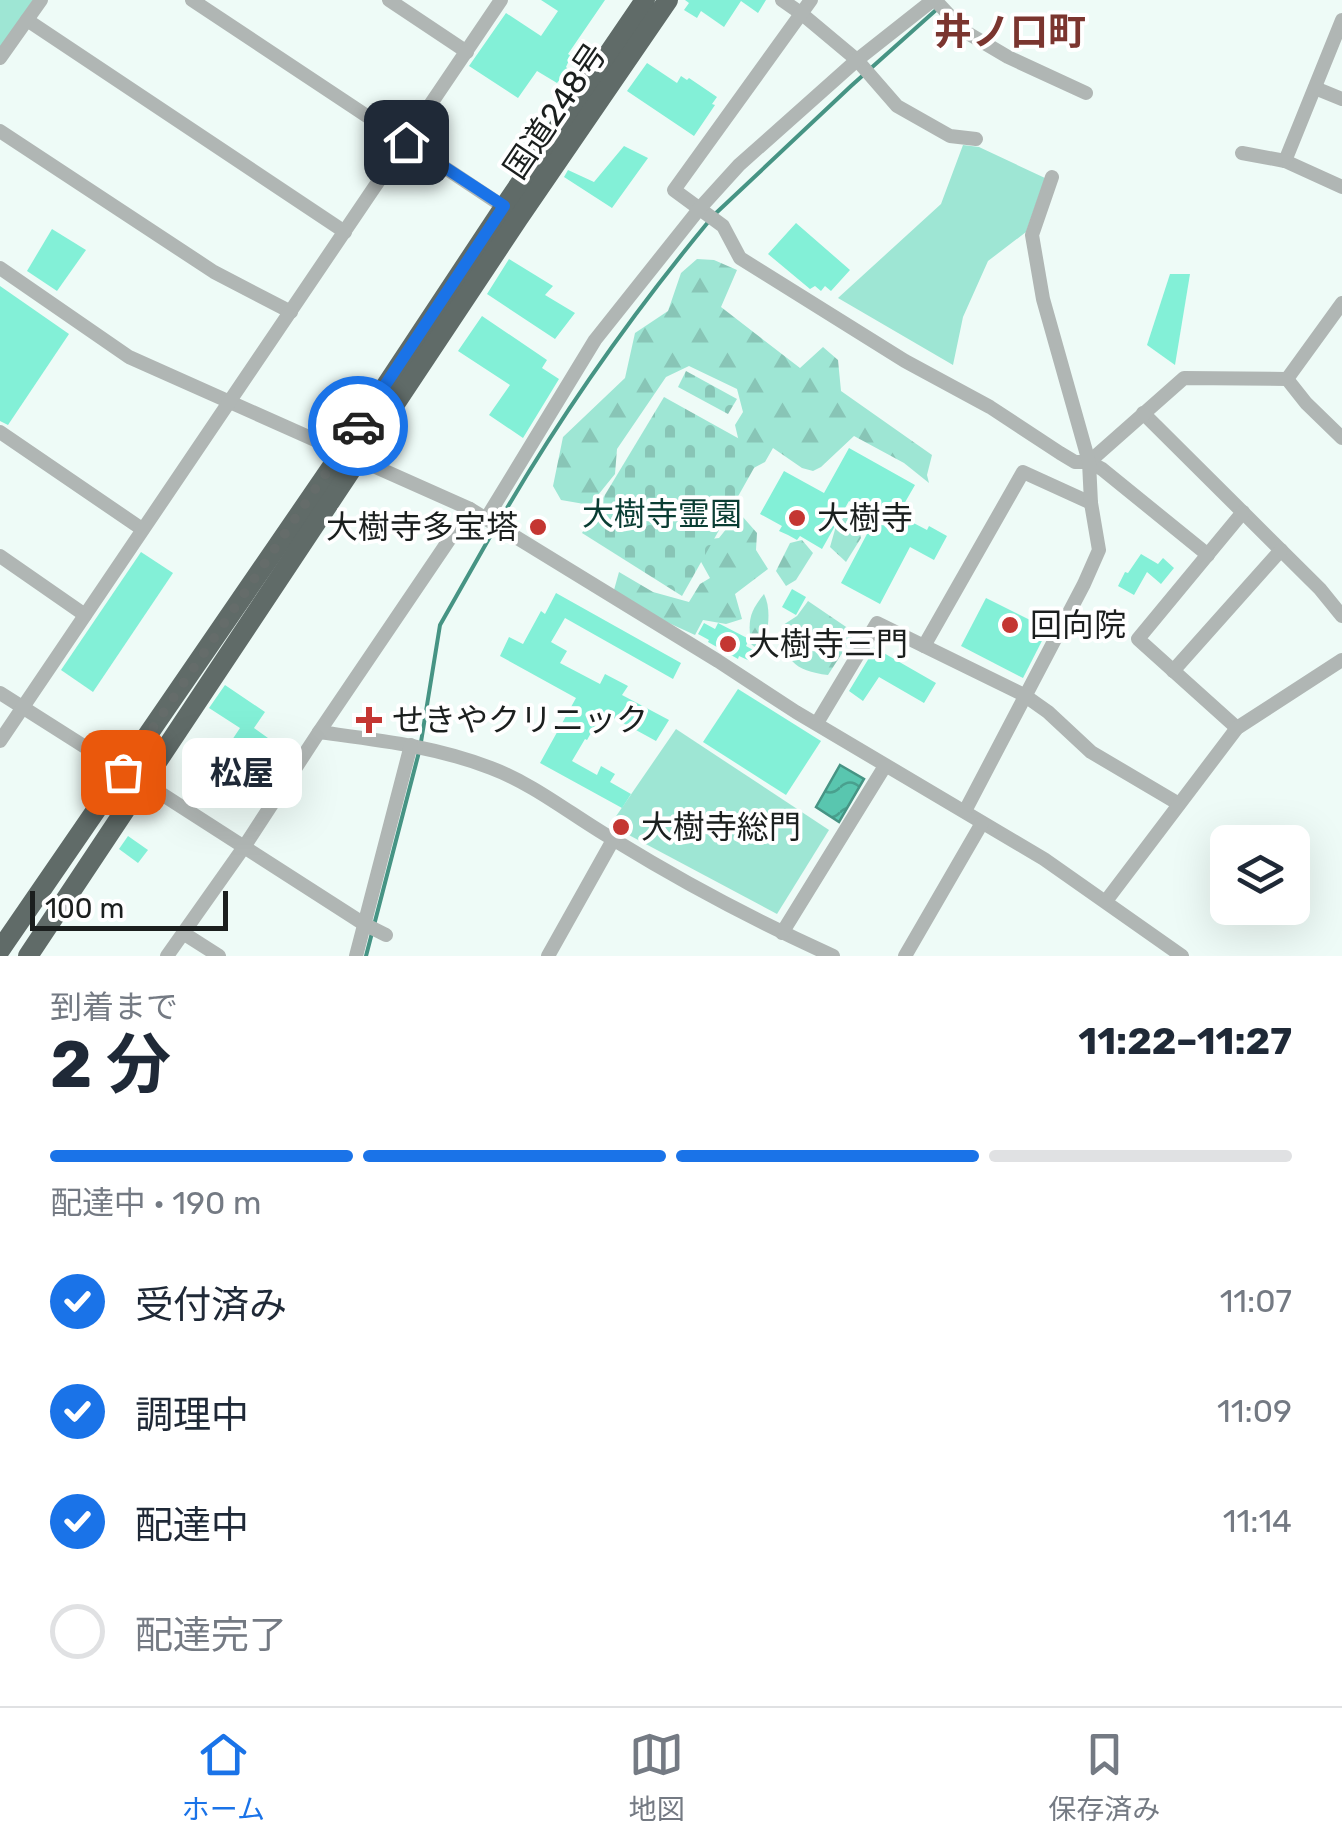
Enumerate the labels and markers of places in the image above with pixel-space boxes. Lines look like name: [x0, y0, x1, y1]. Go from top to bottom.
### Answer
pin: [364, 100, 449, 185]
place label: 大樹寺: [817, 499, 913, 537]
marker: 大樹寺: [786, 507, 808, 529]
place label: 大樹寺多宝塔: [326, 508, 518, 546]
marker: 大樹寺多宝塔: [527, 516, 549, 538]
place label: 回向院: [1030, 606, 1126, 644]
marker: 回向院: [999, 614, 1021, 636]
place label: 大樹寺三門: [748, 625, 908, 663]
marker: 大樹寺三門: [717, 633, 739, 655]
place label: せきやクリニック: [392, 701, 648, 739]
marker: せきやクリニック: [356, 707, 382, 733]
pin: [81, 730, 166, 815]
callout: 松屋: [183, 737, 303, 807]
place label: 大樹寺総門: [641, 808, 801, 846]
marker: 大樹寺総門: [610, 816, 632, 838]

